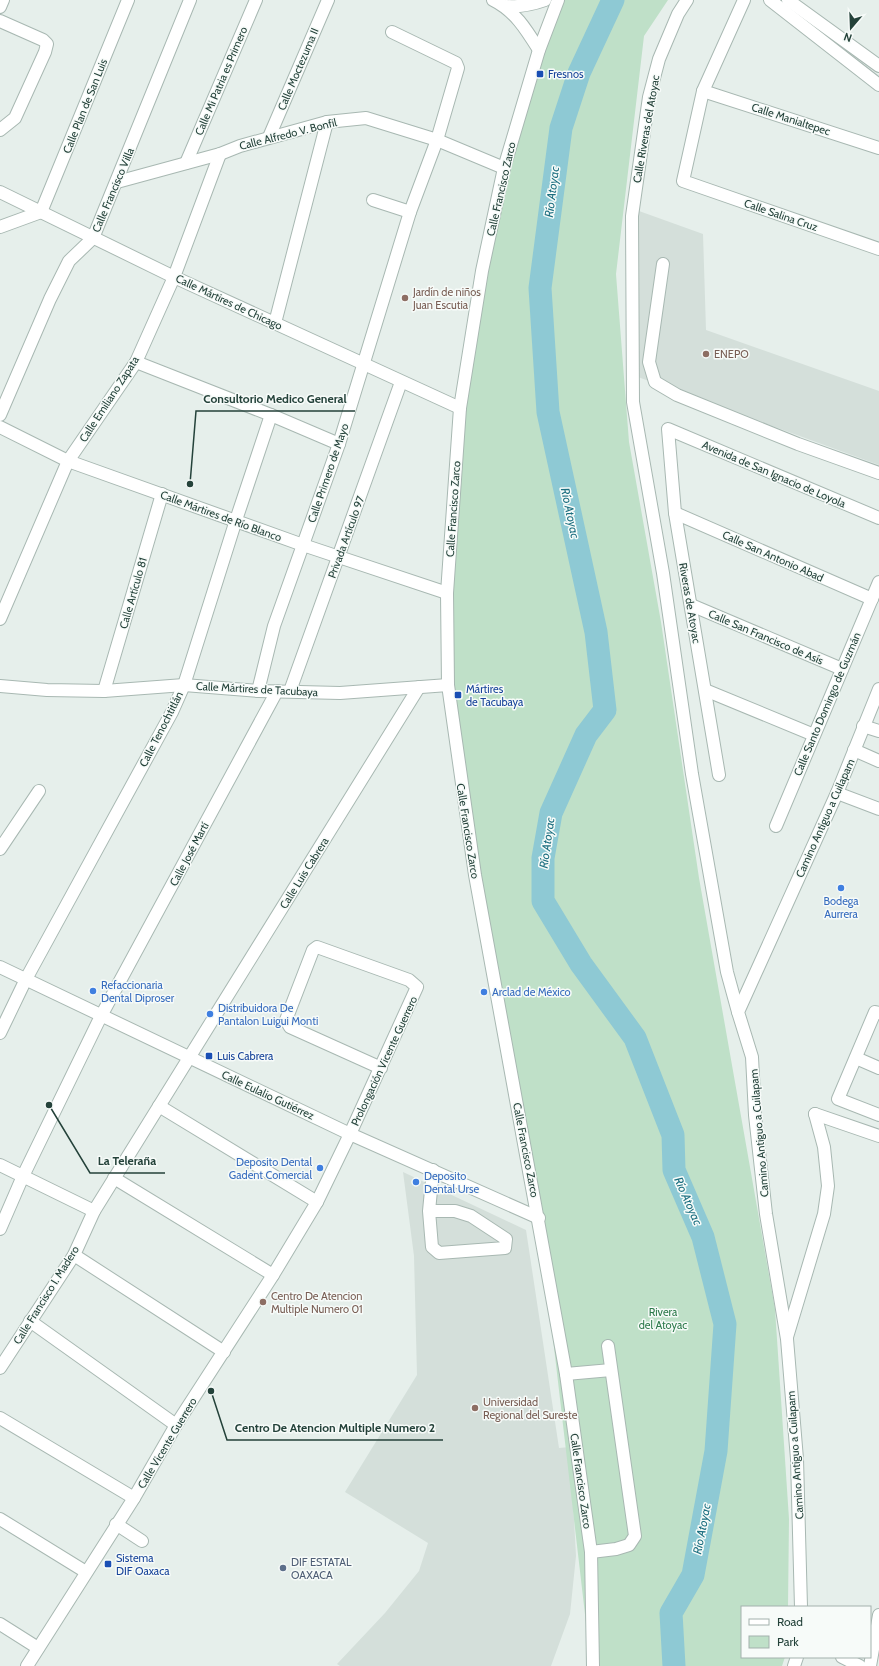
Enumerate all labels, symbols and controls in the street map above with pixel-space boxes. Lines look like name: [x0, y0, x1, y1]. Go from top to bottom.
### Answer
north arrow: [831, 8, 871, 48]
street label: Calle Mi Patria es Primero: [192, 24, 250, 138]
street label: Calle Moctezuma II: [274, 26, 322, 112]
text: N: [842, 30, 854, 45]
street label: Calle Plan de San Luis: [60, 56, 111, 155]
place label: Fresnos: [548, 67, 584, 81]
marker: Fresnos: [535, 69, 545, 79]
street label: Calle Riveras del Atoyac: [630, 74, 662, 184]
street label: Calle Manialtepec: [750, 100, 832, 138]
street label: Calle Alfredo V. Bonfil: [238, 115, 339, 153]
street label: Calle Francisco Zarco: [483, 141, 519, 237]
street label: Calle Francisco Villa: [89, 145, 137, 234]
water label: Río Atoyac: [541, 165, 562, 218]
street label: Calle Salina Cruz: [742, 196, 820, 234]
street label: Calle Mártires de Chicago: [173, 271, 285, 333]
place label: Jardín de niños Juan Escutia: [412, 285, 481, 312]
marker: Jardín de niños Juan Escutia: [400, 293, 410, 303]
place label: ENEPO: [714, 347, 749, 361]
marker: ENEPO: [701, 349, 711, 359]
street label: Calle Emiliano Zapata: [76, 353, 142, 445]
callout: Consultorio Medico General: [196, 387, 355, 411]
text: Consultorio Medico General: [203, 391, 347, 406]
street label: Calle Primero de Mayo: [304, 422, 352, 524]
street label: Avenida de San Ignacio de Loyola: [700, 437, 849, 511]
street label: Calle Francisco Zarco: [443, 461, 463, 557]
water label: Río Atoyac: [558, 486, 583, 540]
street label: Calle Mártires de Río Blanco: [158, 488, 284, 544]
street label: Privada Artículo 97: [325, 494, 368, 580]
street label: Calle San Antonio Abad: [720, 527, 826, 585]
street label: Calle Artículo 81: [116, 556, 150, 630]
street label: Riveras de Atoyac: [676, 562, 704, 644]
street label: Calle San Francisco de Asís: [706, 606, 826, 668]
street label: Calle Santo Domingo de Guzmán: [790, 630, 864, 778]
street label: Calle Mártires de Tacubaya: [196, 679, 319, 699]
place label: Mártires de Tacubaya: [466, 682, 524, 709]
street label: Calle Tenochtitlán: [136, 689, 186, 769]
marker: Mártires de Tacubaya: [453, 690, 463, 700]
street label: Camino Antiguo a Cuilapam: [792, 756, 858, 880]
street label: Calle Francisco Zarco: [454, 782, 482, 880]
water label: Río Atoyac: [536, 816, 558, 869]
street label: Calle José Martí: [166, 819, 212, 888]
street label: Calle Luis Cabrera: [276, 834, 332, 911]
marker: Bodega Aurrera: [836, 883, 846, 893]
place label: Bodega Aurrera: [823, 894, 859, 921]
place label: Refaccionaria Dental Diproser: [101, 978, 175, 1005]
place label: Arclad de México: [492, 985, 571, 999]
marker: Refaccionaria Dental Diproser: [88, 986, 98, 996]
marker: Arclad de México: [479, 987, 489, 997]
street label: Prolongación Vicente Guerrero: [348, 994, 420, 1128]
place label: Distribuidora De Pantalon Luigui Monti: [218, 1001, 318, 1028]
marker: Distribuidora De Pantalon Luigui Monti: [205, 1009, 215, 1019]
place label: Luis Cabrera: [217, 1049, 274, 1063]
marker: Luis Cabrera: [204, 1051, 214, 1061]
street label: Calle Eulalio Gutiérrez: [219, 1067, 317, 1123]
street label: Camino Antiguo a Cuilapam: [746, 1068, 772, 1198]
street label: Calle Francisco Zarco: [510, 1101, 542, 1199]
callout: La Teleraña: [90, 1149, 165, 1173]
text: La Teleraña: [98, 1153, 156, 1168]
place label: Deposito Dental Gadent Comercial: [229, 1155, 312, 1182]
marker: Deposito Dental Gadent Comercial: [315, 1163, 325, 1173]
place label: Deposito Dental Urse: [424, 1169, 480, 1196]
water label: Río Atoyac: [671, 1174, 706, 1228]
marker: Deposito Dental Urse: [411, 1177, 421, 1187]
street label: Calle Francisco I. Madero: [10, 1243, 82, 1347]
place label: Centro De Atencion Multiple Numero 01: [271, 1289, 363, 1316]
marker: Centro De Atencion Multiple Numero 01: [258, 1297, 268, 1307]
park label: Rivera del Atoyac: [639, 1305, 687, 1332]
street label: Camino Antiguo a Cuilapam: [784, 1390, 806, 1520]
street label: Calle Vicente Guerrero: [134, 1395, 200, 1491]
place label: Universidad Regional del Sureste: [483, 1395, 578, 1422]
marker: Universidad Regional del Sureste: [470, 1403, 480, 1413]
callout: Centro De Atencion Multiple Numero 2: [227, 1416, 443, 1440]
text: Centro De Atencion Multiple Numero 2: [235, 1420, 435, 1435]
street label: Calle Francisco Zarco: [567, 1432, 595, 1530]
water label: Río Atoyac: [689, 1501, 714, 1555]
place label: Sistema DIF Oaxaca: [116, 1551, 170, 1578]
place label: DIF ESTATAL OAXACA: [291, 1555, 352, 1582]
marker: Sistema DIF Oaxaca: [103, 1559, 113, 1569]
marker: DIF ESTATAL OAXACA: [278, 1563, 288, 1573]
legend: [741, 1606, 871, 1658]
text: Road: [777, 1614, 803, 1629]
text: Park: [777, 1634, 799, 1649]

